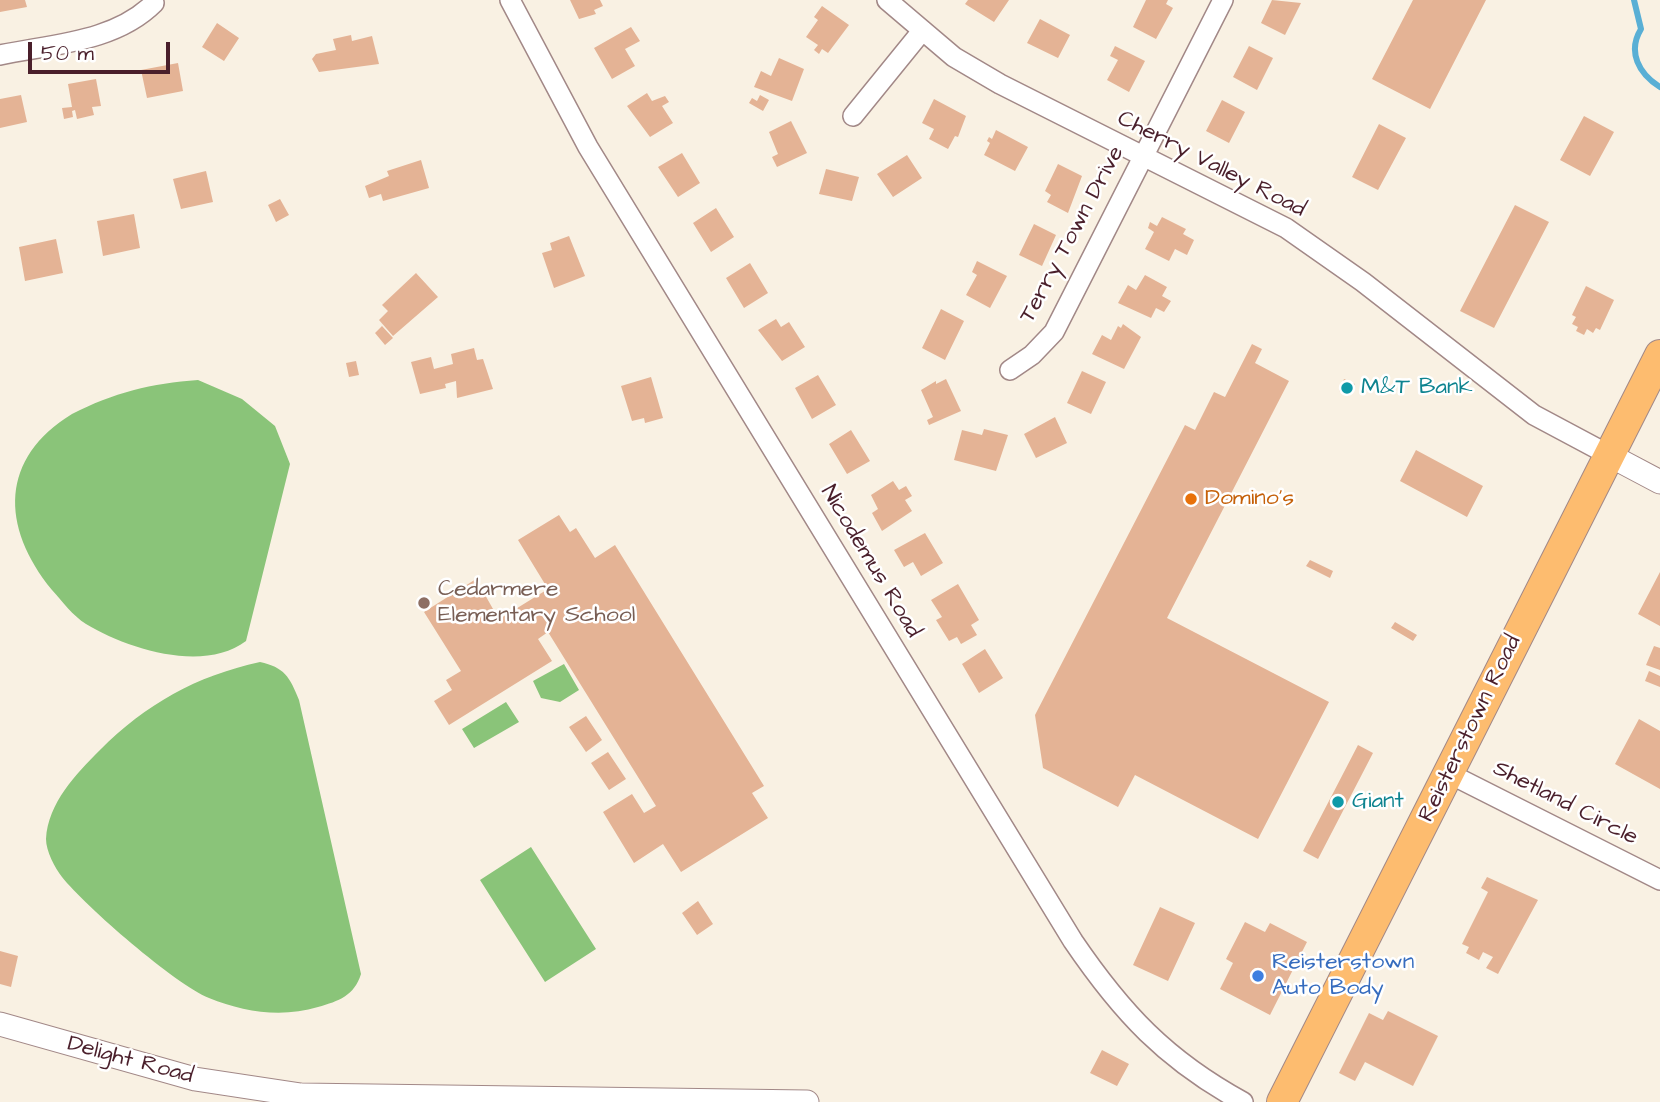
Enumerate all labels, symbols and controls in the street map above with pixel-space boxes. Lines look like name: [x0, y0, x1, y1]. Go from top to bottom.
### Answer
scale bar: [32, 28, 173, 72]
text: 50 m: [41, 39, 94, 68]
street label: Cherry Valley Road: [1112, 106, 1310, 224]
street label: Terry Town Drive: [1015, 142, 1131, 328]
place label: M&T Bank: [1361, 374, 1473, 402]
marker: M&T Bank: [1339, 380, 1355, 396]
street label: Nicodemus Road: [814, 481, 926, 643]
place label: Domino's: [1205, 485, 1294, 513]
marker: Domino's: [1183, 491, 1199, 507]
place label: Cedarmere Elementary School: [438, 576, 635, 630]
marker: Cedarmere Elementary School: [416, 595, 432, 611]
street label: Reisterstown Road: [1414, 631, 1528, 827]
street label: Shetland Circle: [1488, 756, 1642, 852]
place label: Giant: [1352, 788, 1404, 816]
marker: Giant: [1330, 794, 1346, 810]
place label: Reisterstown Auto Body: [1272, 949, 1414, 1003]
marker: Reisterstown Auto Body: [1250, 968, 1266, 984]
street label: Delight Road: [64, 1031, 196, 1091]

